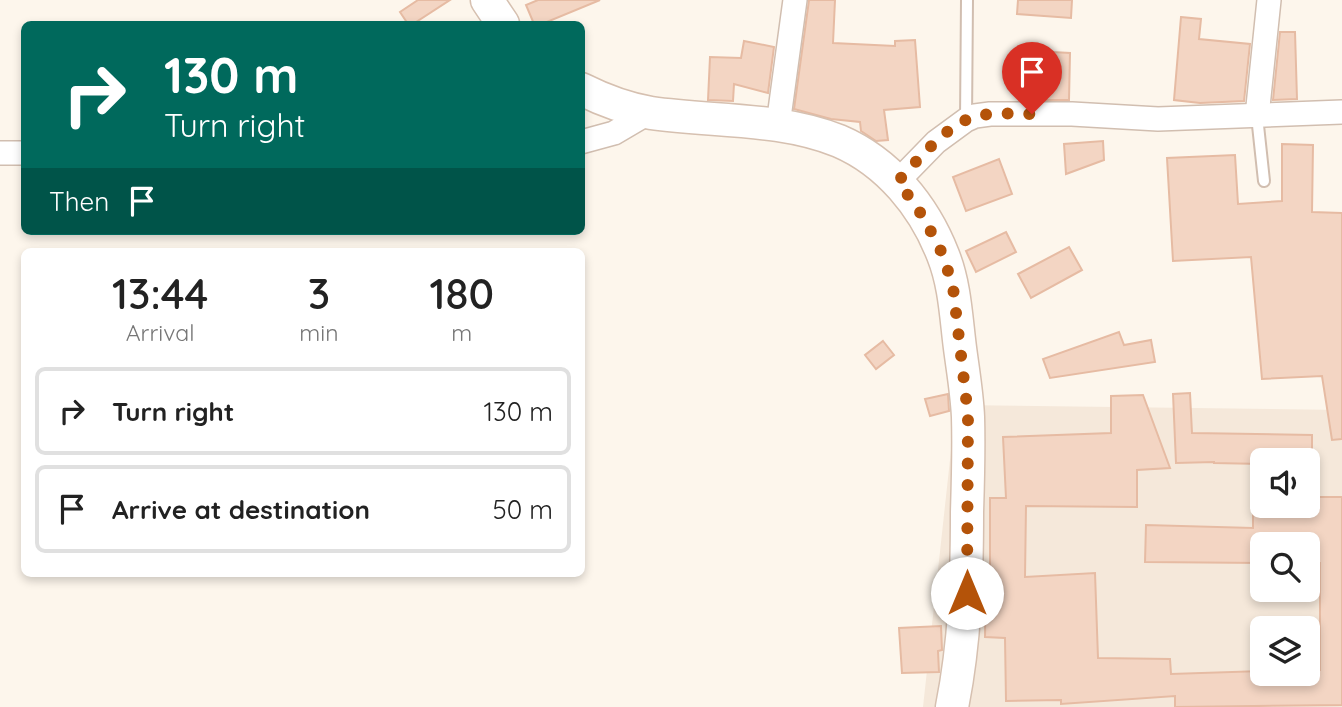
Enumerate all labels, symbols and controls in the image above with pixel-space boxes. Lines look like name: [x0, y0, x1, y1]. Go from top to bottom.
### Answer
pin: [1002, 42, 1062, 114]
text: 130 m: [164, 44, 298, 105]
icon: right: [49, 49, 140, 140]
icon: arrive: [1013, 53, 1051, 91]
text: Turn right: [164, 105, 305, 145]
icon: arrive: [123, 182, 161, 220]
text: Then: [49, 185, 109, 218]
text: 13:44: [112, 267, 208, 320]
text: 3: [308, 267, 330, 320]
text: 180: [430, 267, 494, 320]
text: Arrival: [126, 318, 195, 347]
text: min: [299, 318, 339, 347]
text: m: [451, 318, 472, 347]
icon: right: [53, 392, 91, 430]
text: Turn right: [112, 395, 234, 428]
text: 130 m: [483, 395, 553, 428]
map controls: [1250, 448, 1320, 686]
button: sound: [1250, 448, 1320, 518]
icon: arrive: [53, 490, 91, 528]
text: Arrive at destination: [112, 493, 370, 526]
text: 50 m: [493, 493, 553, 526]
button: search: [1250, 532, 1320, 602]
position arrow: [930, 556, 1004, 630]
button: layers: [1250, 616, 1320, 686]

